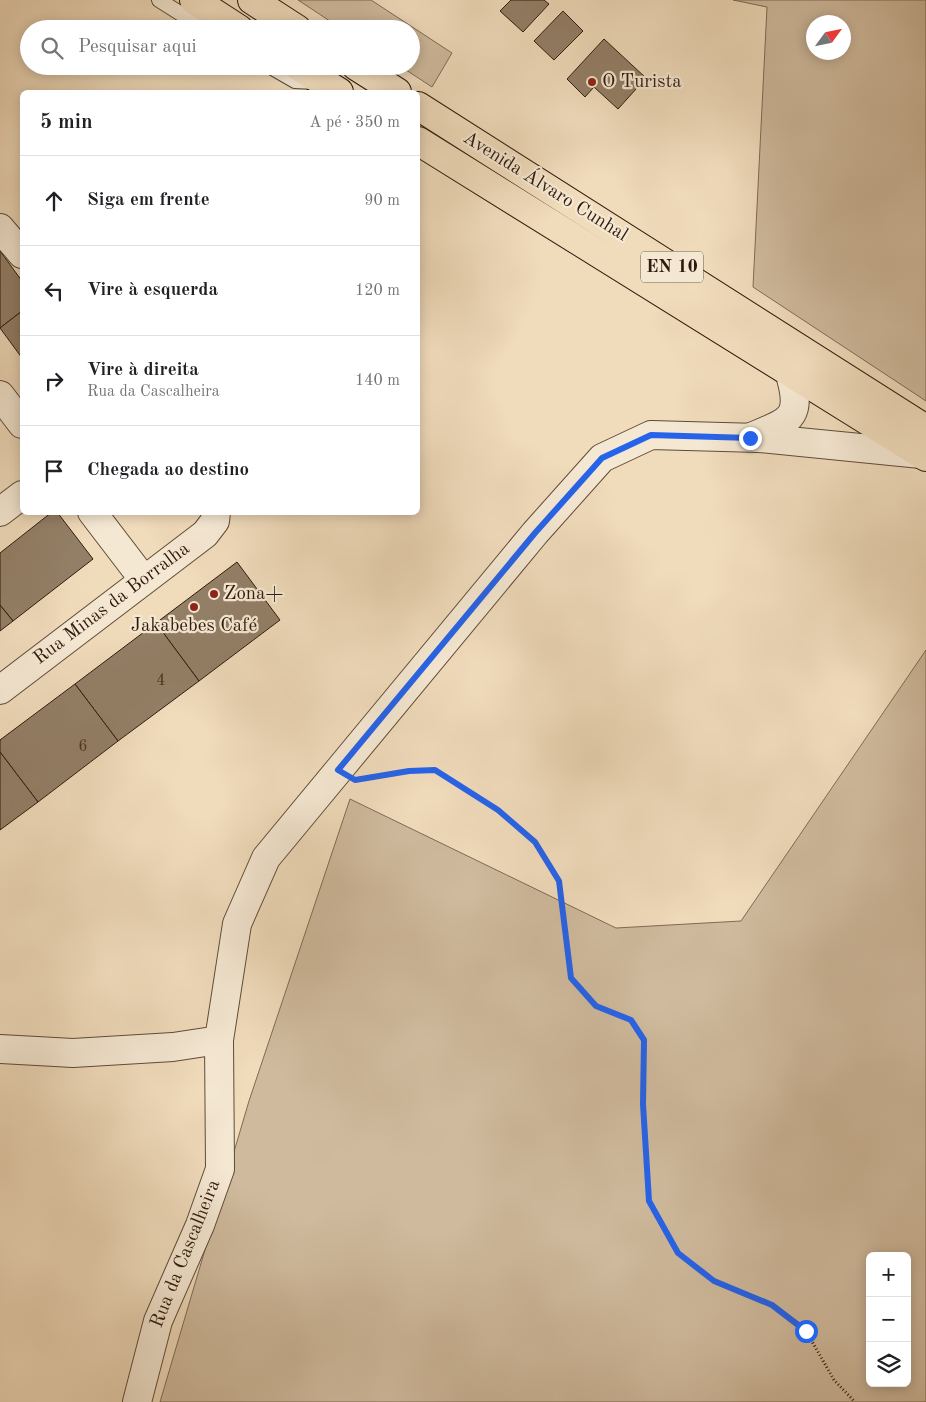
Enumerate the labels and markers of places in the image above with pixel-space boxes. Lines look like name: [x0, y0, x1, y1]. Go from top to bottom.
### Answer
place label: O Turista: [602, 73, 682, 92]
marker: O Turista: [586, 76, 598, 88]
place label: Zona+: [224, 585, 283, 604]
marker: Zona+: [208, 588, 220, 600]
marker: Jakabebes Café: [188, 601, 200, 613]
place label: Jakabebes Café: [131, 617, 257, 636]

